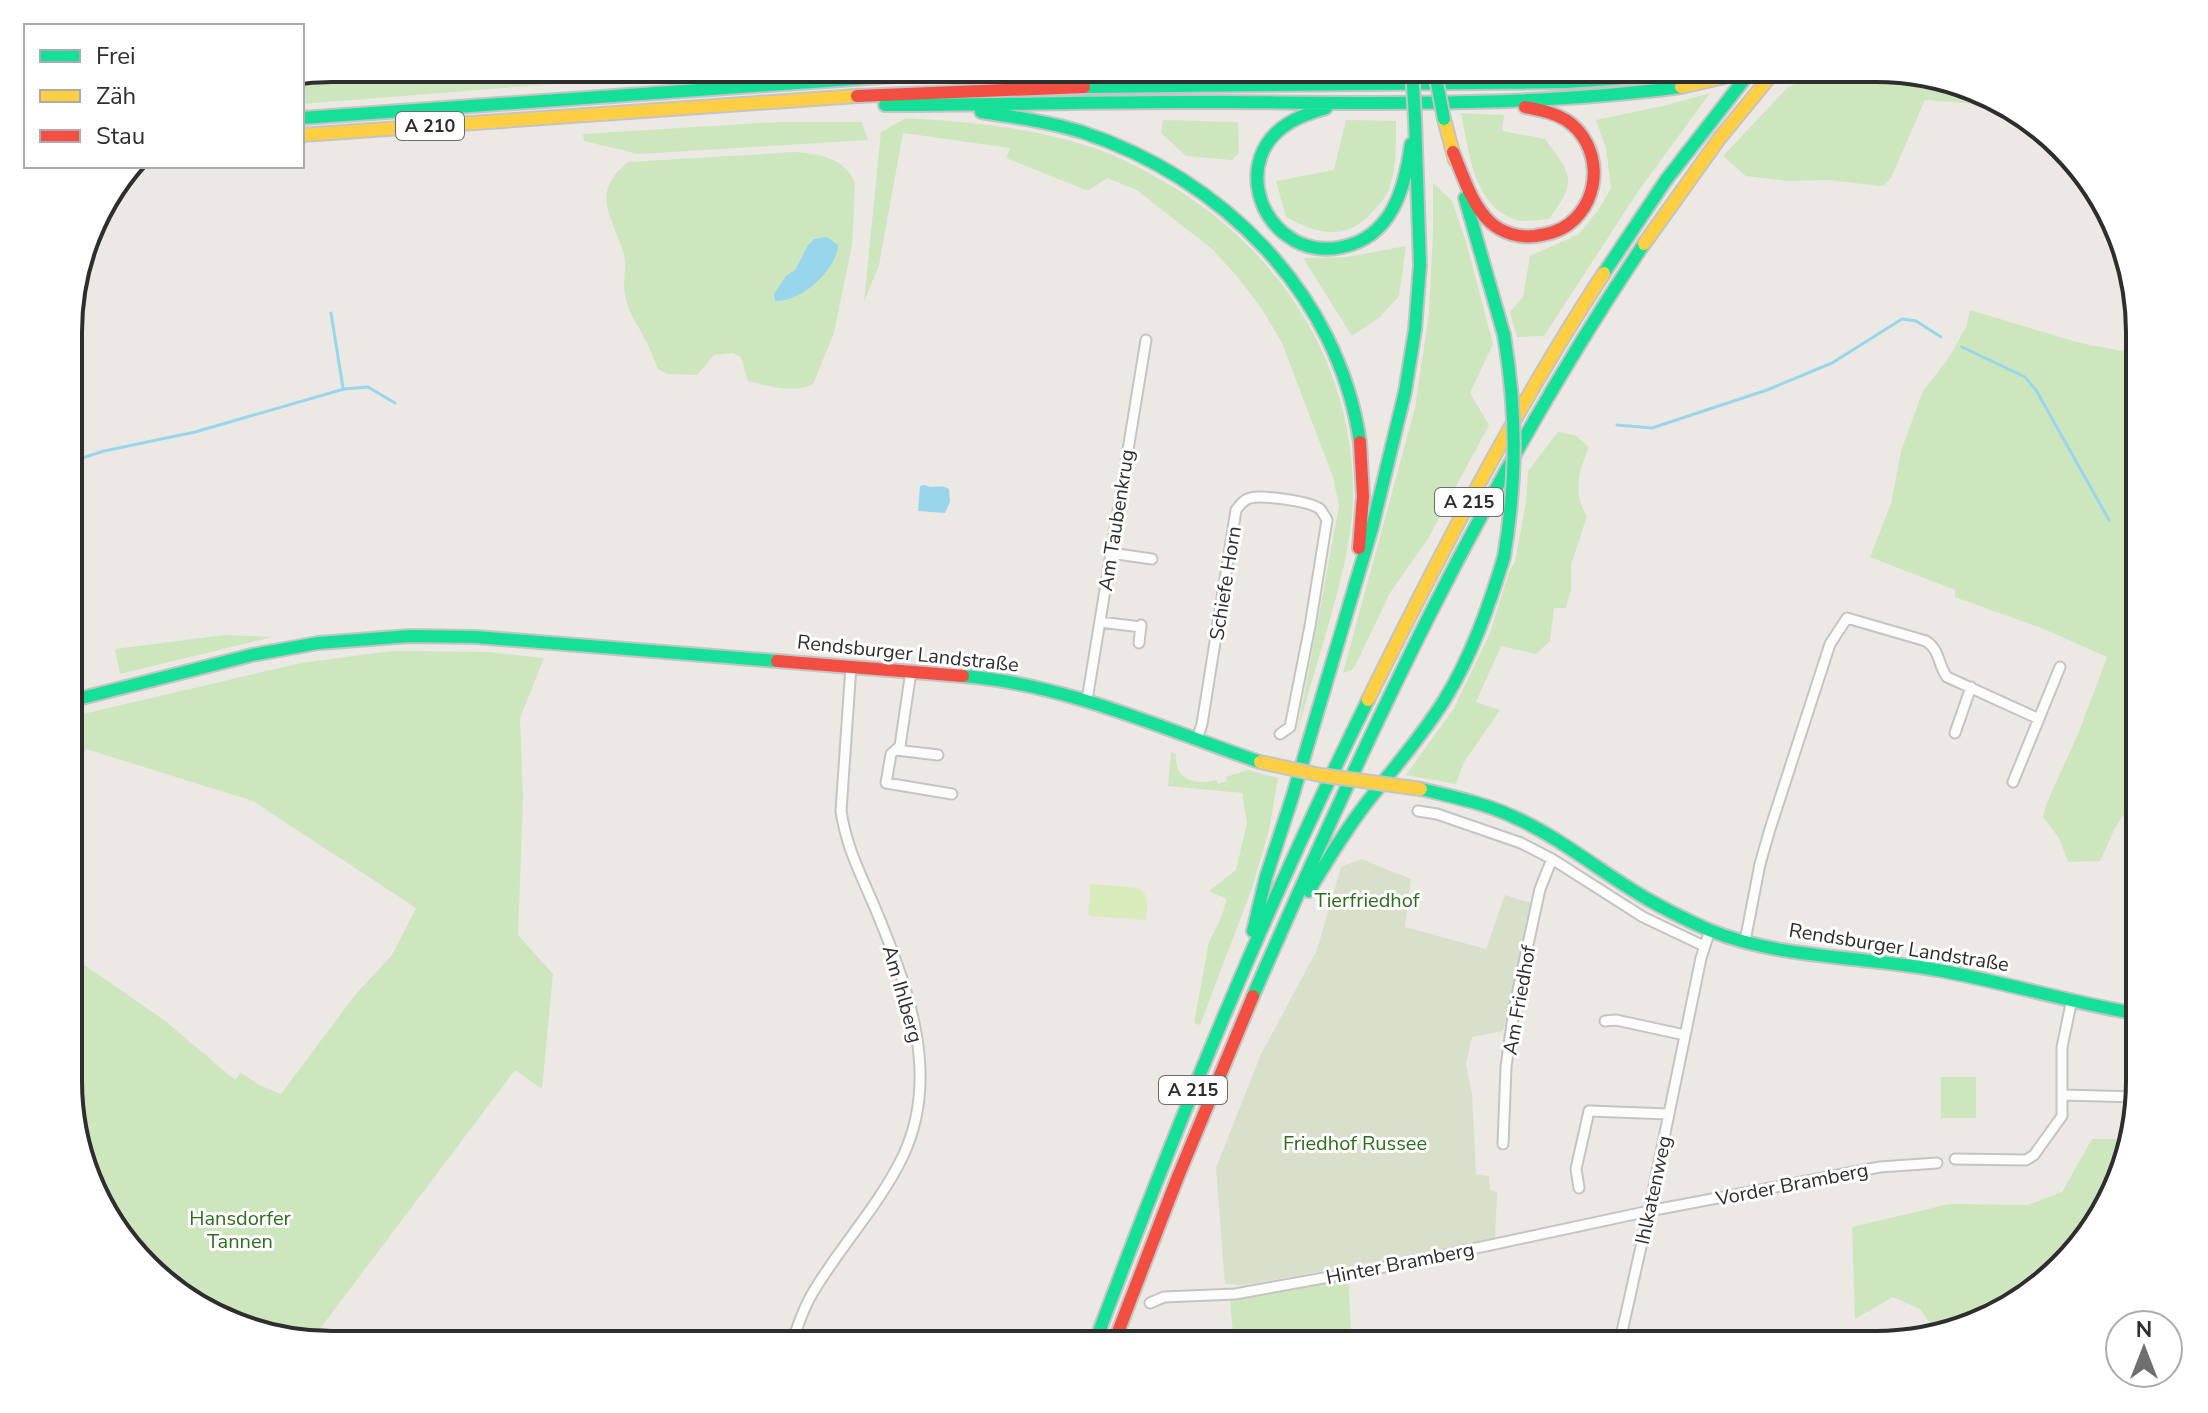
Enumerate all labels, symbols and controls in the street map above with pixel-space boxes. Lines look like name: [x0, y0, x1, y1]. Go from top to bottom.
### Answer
legend: [24, 24, 304, 168]
text: Frei: [96, 40, 136, 72]
text: Zäh: [96, 80, 136, 112]
road number: A 210: [396, 112, 464, 140]
text: Stau: [96, 120, 145, 152]
street label: Am Taubenkrug: [1092, 447, 1141, 593]
road number: A 215: [1435, 488, 1503, 516]
street label: Schiefe Horn: [1203, 524, 1248, 642]
street label: Rendsburger Landstraße: [796, 628, 1020, 679]
park label: Tierfriedhof: [1315, 887, 1420, 914]
street label: Rendsburger Landstraße: [1787, 917, 2011, 978]
street label: Am Ihlberg: [876, 942, 929, 1046]
street label: Am Friedhof: [1497, 943, 1542, 1057]
road number: A 215: [1159, 1076, 1227, 1104]
park label: Friedhof Russee: [1283, 1130, 1427, 1157]
street label: Ihlkatenweg: [1629, 1133, 1678, 1247]
street label: Vorder Bramberg: [1713, 1156, 1871, 1213]
park label: Hansdorfer Tannen: [189, 1205, 291, 1255]
street label: Hinter Bramberg: [1324, 1236, 1477, 1291]
north arrow: [2104, 1309, 2184, 1389]
text: N: [2136, 1315, 2152, 1345]

